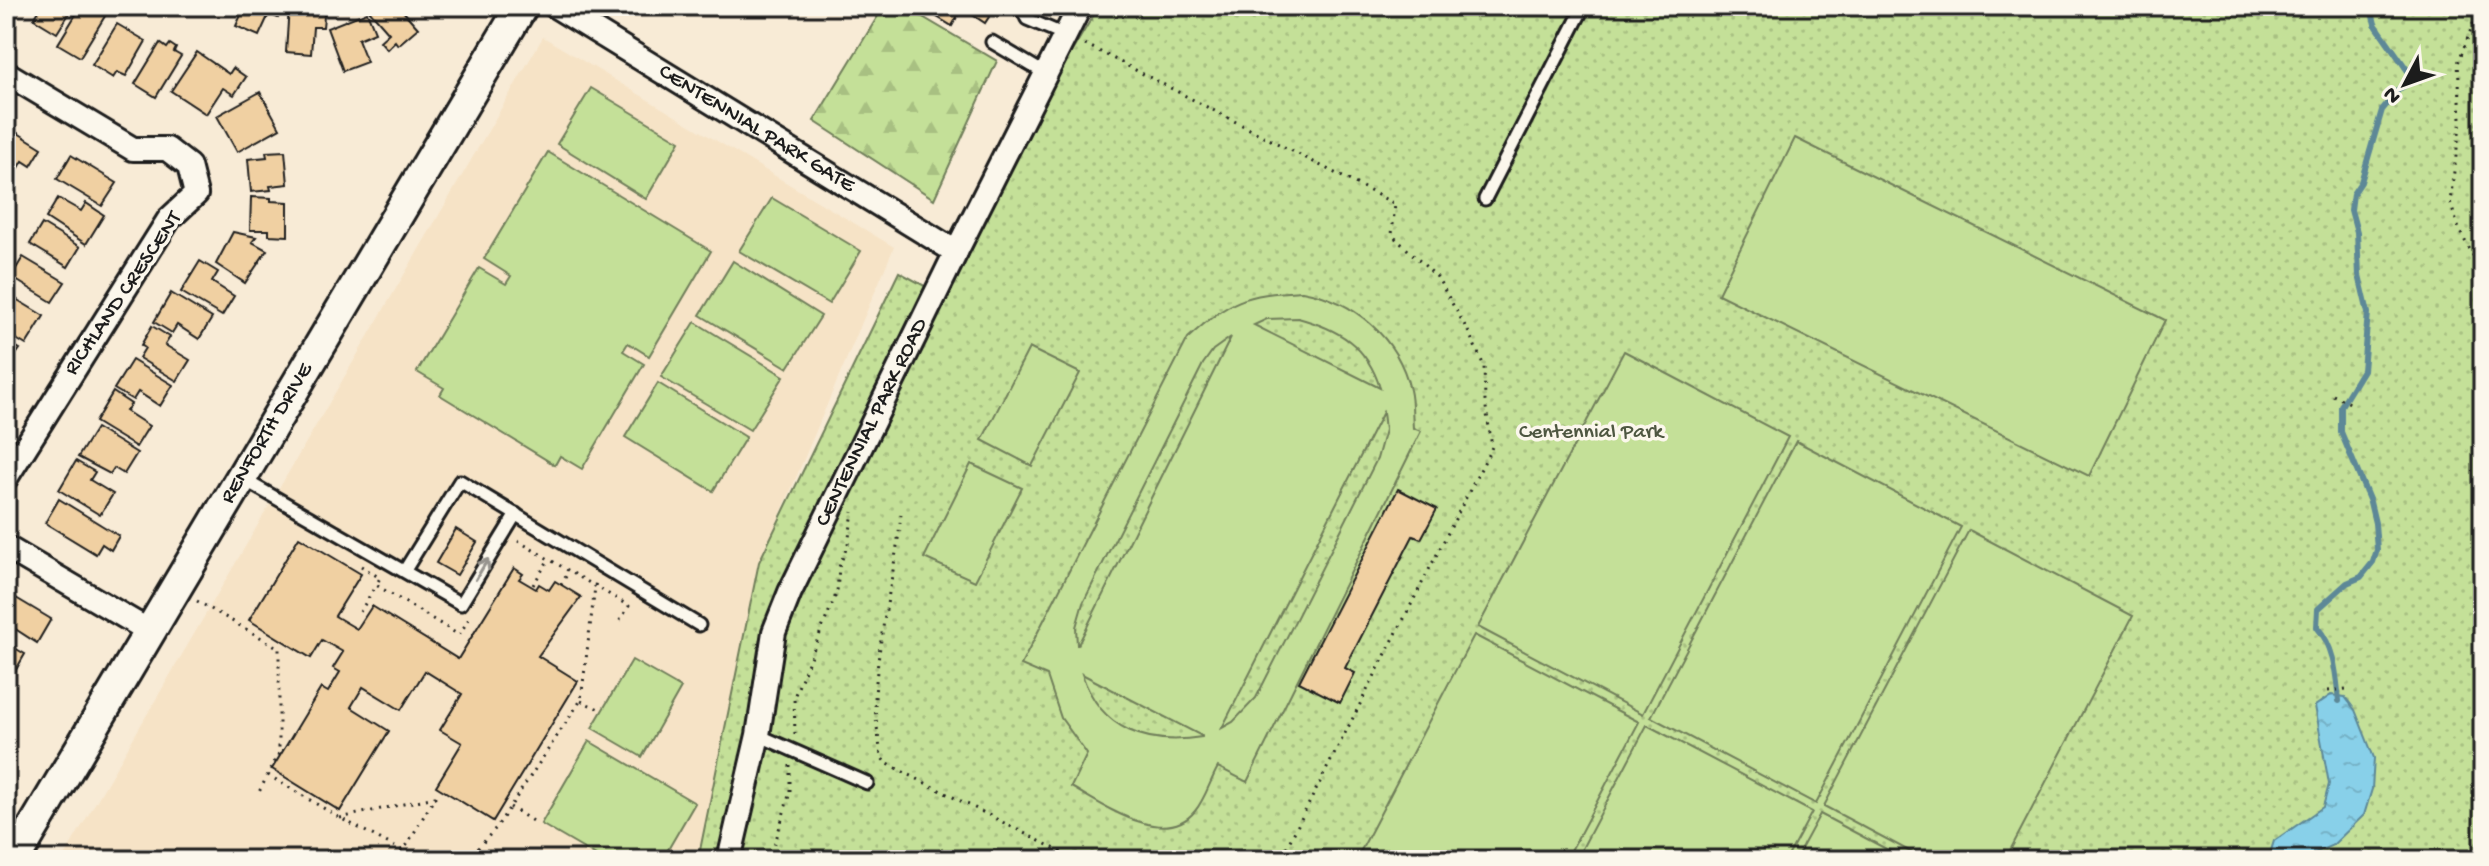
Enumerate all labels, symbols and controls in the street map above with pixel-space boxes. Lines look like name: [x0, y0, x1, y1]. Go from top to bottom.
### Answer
north arrow: [2365, 44, 2445, 124]
street label: CENTENNIAL PARK GATE: [653, 59, 860, 200]
text: N: [2378, 81, 2407, 108]
street label: RICHLAND CRESCENT: [60, 206, 189, 381]
street label: CENTENNIAL PARK ROAD: [811, 314, 935, 531]
street label: RENFORTH DRIVE: [216, 358, 320, 509]
park label: Centennial Park: [1519, 420, 1665, 446]
one-way arrow: [475, 558, 491, 581]

